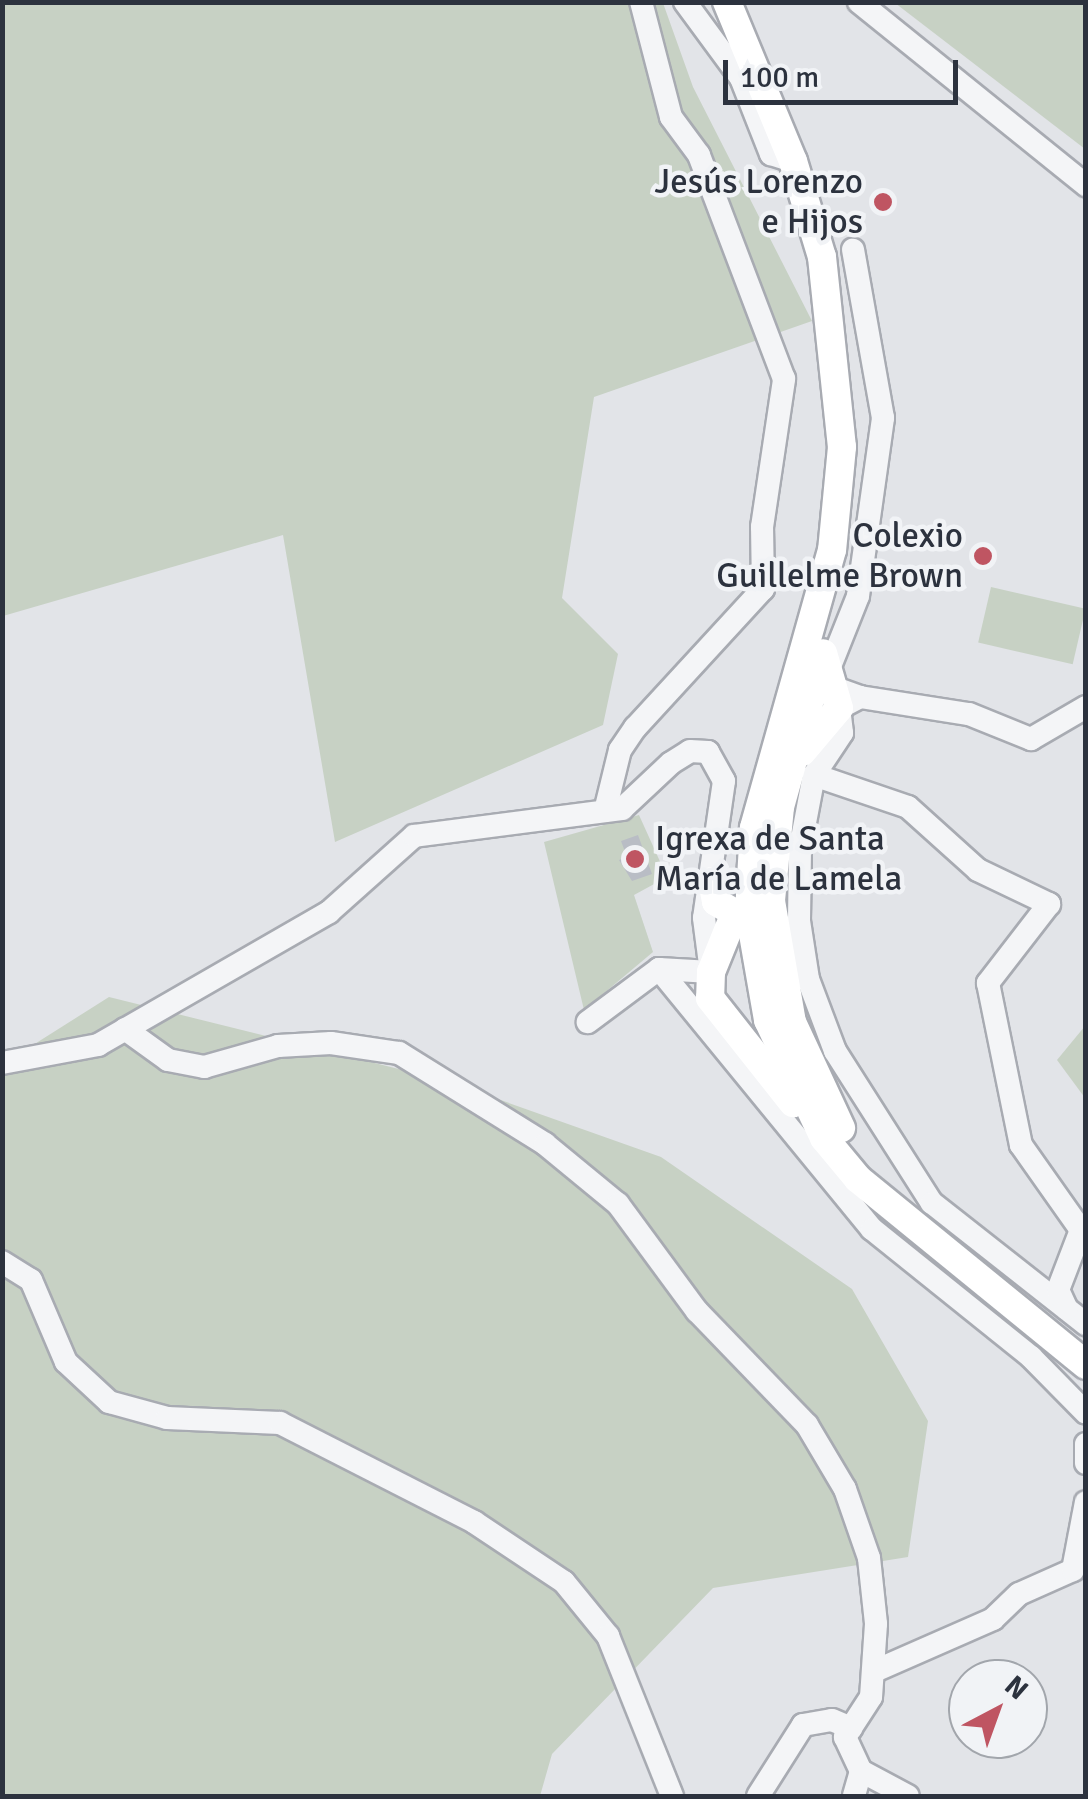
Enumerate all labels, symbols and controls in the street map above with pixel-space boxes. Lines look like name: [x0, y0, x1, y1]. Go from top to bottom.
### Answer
scale bar: [728, 40, 963, 102]
text: 100 m: [740, 59, 819, 96]
place label: Jesús Lorenzo e Hijos: [655, 161, 863, 243]
marker: Jesús Lorenzo e Hijos: [872, 191, 894, 213]
place label: Colexio Guillelme Brown: [716, 515, 963, 597]
marker: Colexio Guillelme Brown: [972, 545, 994, 567]
place label: Igrexa de Santa María de Lamela: [655, 818, 902, 900]
marker: Igrexa de Santa María de Lamela: [624, 848, 646, 870]
north arrow: [948, 1659, 1048, 1759]
text: N: [998, 1669, 1035, 1707]

